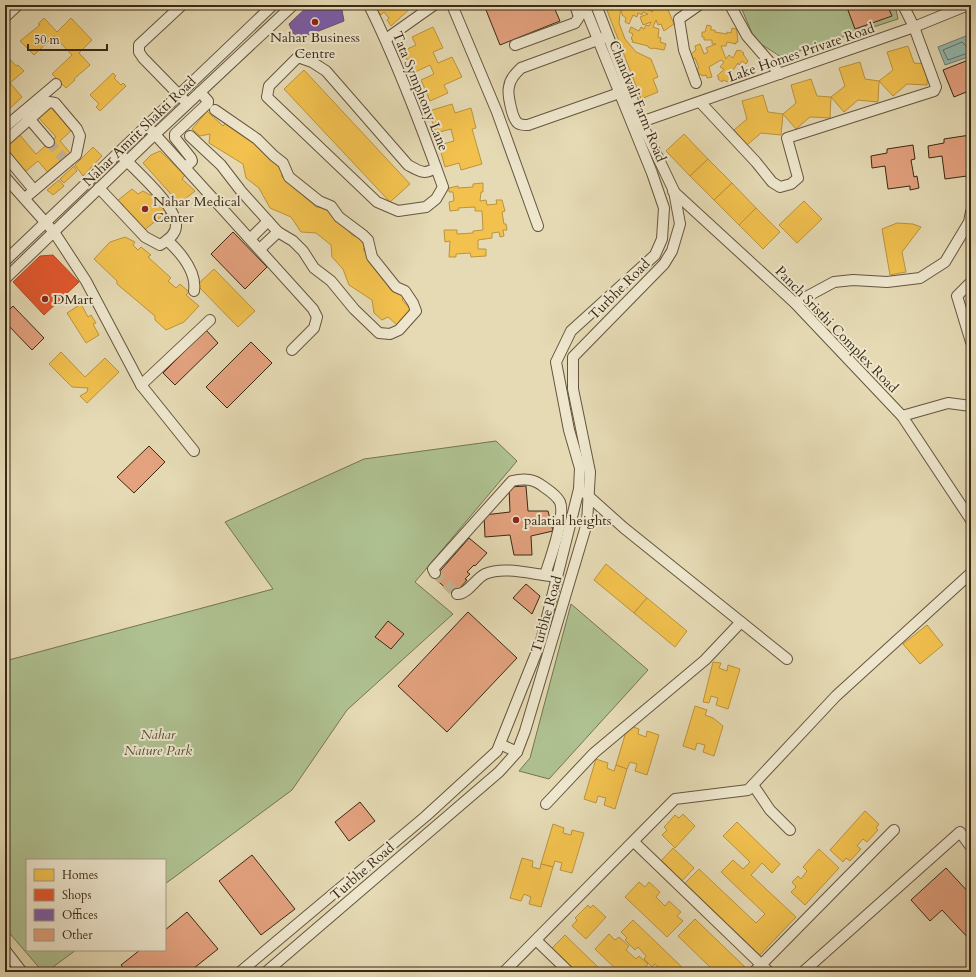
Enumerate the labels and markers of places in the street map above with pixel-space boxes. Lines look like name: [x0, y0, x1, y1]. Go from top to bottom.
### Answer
marker: Nahar Business Centre: [310, 17, 320, 27]
place label: Nahar Business Centre: [270, 28, 360, 63]
place label: Nahar Medical Center: [153, 192, 241, 227]
marker: Nahar Medical Center: [140, 204, 150, 214]
place label: DMart: [53, 290, 94, 309]
marker: DMart: [40, 294, 50, 304]
place label: palatial heights: [524, 511, 612, 530]
marker: palatial heights: [511, 515, 521, 525]

